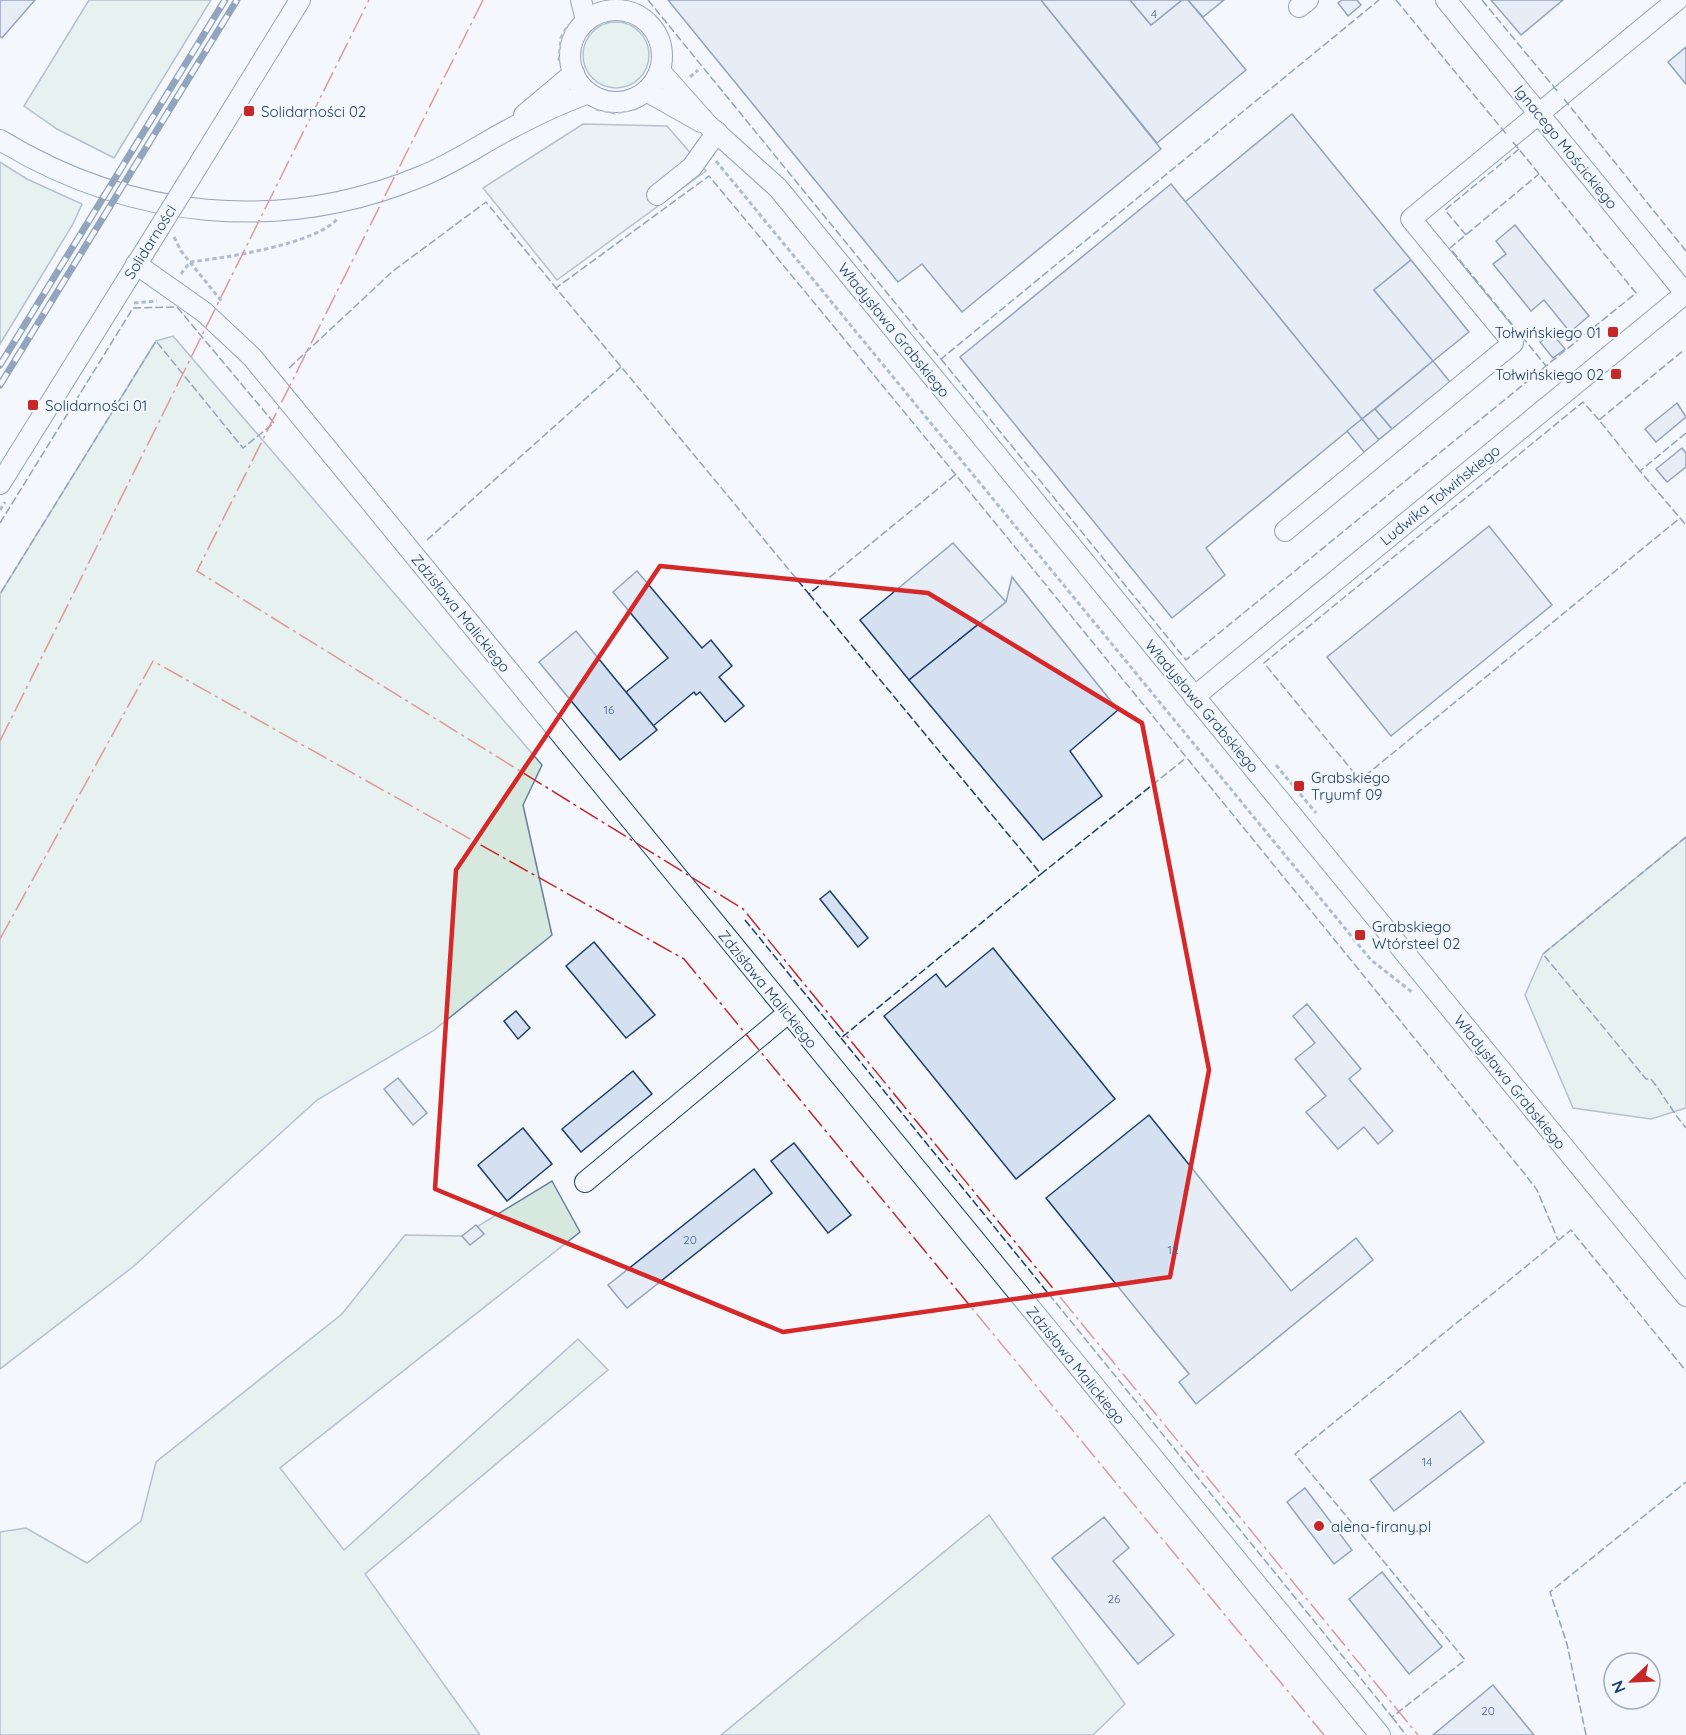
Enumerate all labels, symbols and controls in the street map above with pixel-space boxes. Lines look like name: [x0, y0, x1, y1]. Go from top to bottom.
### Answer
house number: 4: [1151, 6, 1157, 21]
street label: Ignacego Mościckiego: [1510, 81, 1622, 213]
place label: Solidarności 02: [261, 102, 366, 121]
marker: Solidarności 02: [242, 104, 256, 118]
street label: Solidarności: [120, 201, 180, 283]
street label: Władysława Grabskiego: [834, 259, 954, 401]
place label: Tołwińskiego 01: [1495, 323, 1601, 342]
marker: Tołwińskiego 01: [1606, 325, 1620, 339]
place label: Tołwińskiego 02: [1495, 365, 1604, 384]
marker: Tołwińskiego 02: [1609, 367, 1623, 381]
place label: Solidarności 01: [45, 396, 147, 415]
marker: Solidarności 01: [26, 398, 40, 412]
street label: Ludwika Tołwińskiego: [1376, 441, 1504, 549]
street label: Zdzisława Malickiego: [407, 550, 515, 676]
street label: Władysława Grabskiego: [1141, 636, 1263, 776]
house number: 16: [604, 702, 615, 717]
place label: Grabskiego Tryumf 09: [1311, 768, 1390, 804]
marker: Grabskiego Tryumf 09: [1292, 779, 1306, 793]
place label: Grabskiego Wtórsteel 02: [1372, 917, 1460, 953]
street label: Zdzisława Malickiego: [714, 926, 822, 1052]
marker: Grabskiego Wtórsteel 02: [1353, 928, 1367, 942]
street label: Władysława Grabskiego: [1450, 1011, 1570, 1153]
house number: 20: [683, 1232, 697, 1247]
house number: 12: [1167, 1242, 1179, 1257]
street label: Zdzisława Malickiego: [1022, 1302, 1130, 1428]
house number: 14: [1422, 1454, 1432, 1469]
place label: alena-firany.pl: [1331, 1517, 1431, 1536]
marker: alena-firany.pl: [1312, 1519, 1326, 1533]
house number: 26: [1107, 1591, 1121, 1606]
north arrow: [1602, 1651, 1662, 1711]
text: N: [1607, 1678, 1630, 1696]
house number: 20: [1481, 1703, 1495, 1718]

